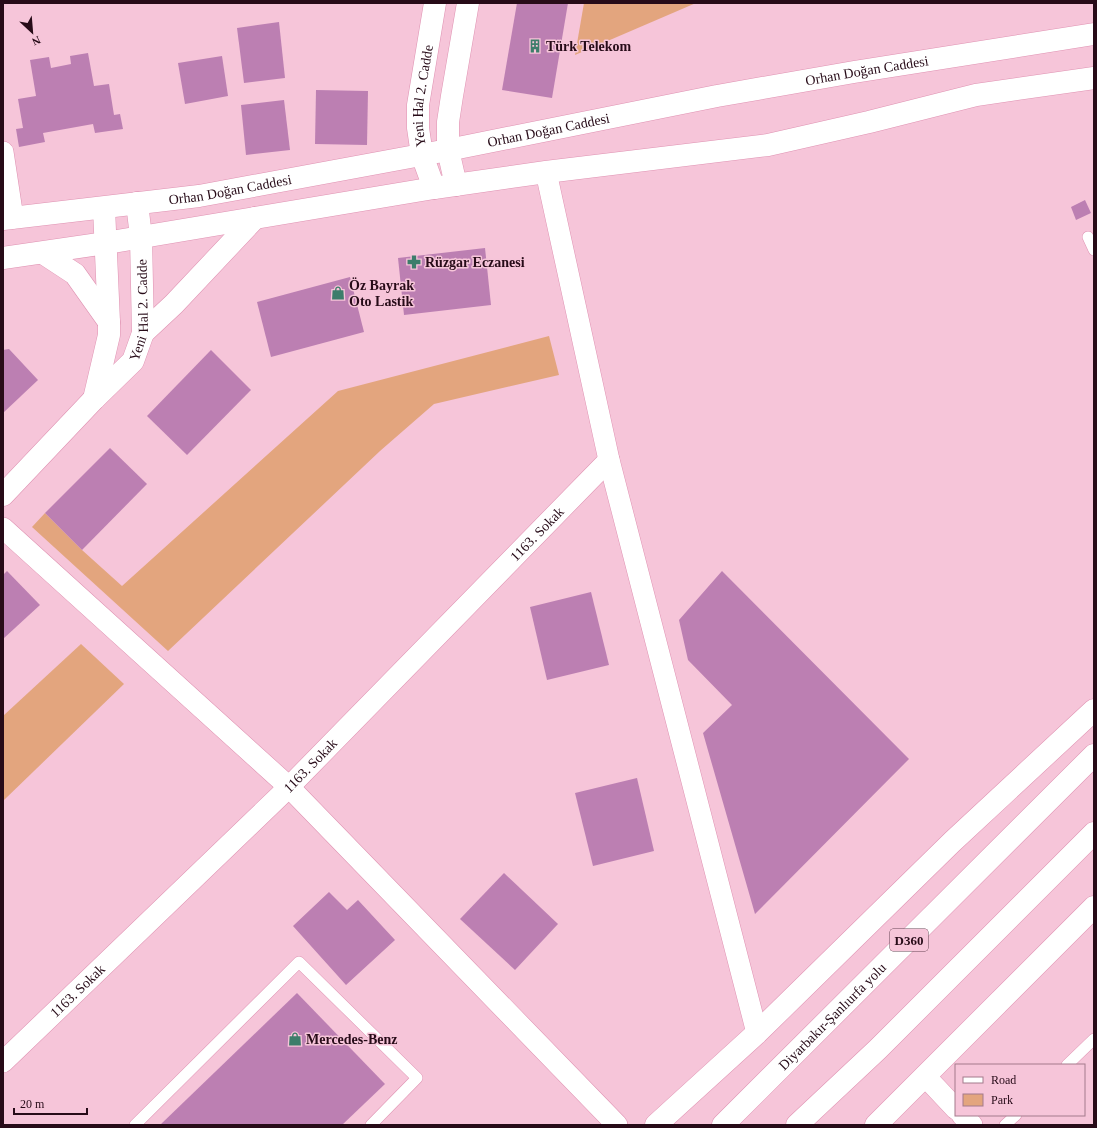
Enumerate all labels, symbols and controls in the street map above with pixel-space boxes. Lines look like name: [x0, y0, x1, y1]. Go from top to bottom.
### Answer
north arrow: [12, 12, 52, 52]
text: N: [30, 34, 43, 48]
building icon: Türk Telekom: [527, 38, 543, 54]
place label: Türk Telekom: [546, 39, 632, 54]
street label: Yeni Hal 2. Cadde: [410, 44, 435, 148]
street label: Orhan Doğan Caddesi: [804, 53, 930, 88]
street label: Orhan Doğan Caddesi: [486, 110, 611, 149]
street label: Orhan Doğan Caddesi: [168, 172, 293, 207]
pharmacy icon: Rüzgar Eczanesi: [406, 254, 422, 270]
place label: Rüzgar Eczanesi: [425, 255, 525, 270]
street label: Yeni Hal 2. Cadde: [126, 259, 150, 363]
place label: Öz Bayrak Oto Lastik: [349, 277, 414, 309]
shop icon: Öz Bayrak Oto Lastik: [330, 285, 346, 301]
street label: 1163. Sokak: [507, 504, 566, 564]
street label: 1163. Sokak: [281, 735, 340, 796]
road number: D360: [890, 929, 928, 951]
street label: Diyarbakır-Şanlıurfa yolu: [775, 960, 889, 1073]
street label: 1163. Sokak: [47, 961, 107, 1020]
shop icon: Mercedes-Benz: [287, 1031, 303, 1047]
place label: Mercedes-Benz: [306, 1032, 397, 1047]
legend: [955, 1064, 1085, 1116]
text: Road: [991, 1073, 1016, 1087]
scale bar: [14, 1090, 87, 1116]
text: Park: [991, 1093, 1013, 1107]
text: 20 m: [20, 1097, 45, 1111]

